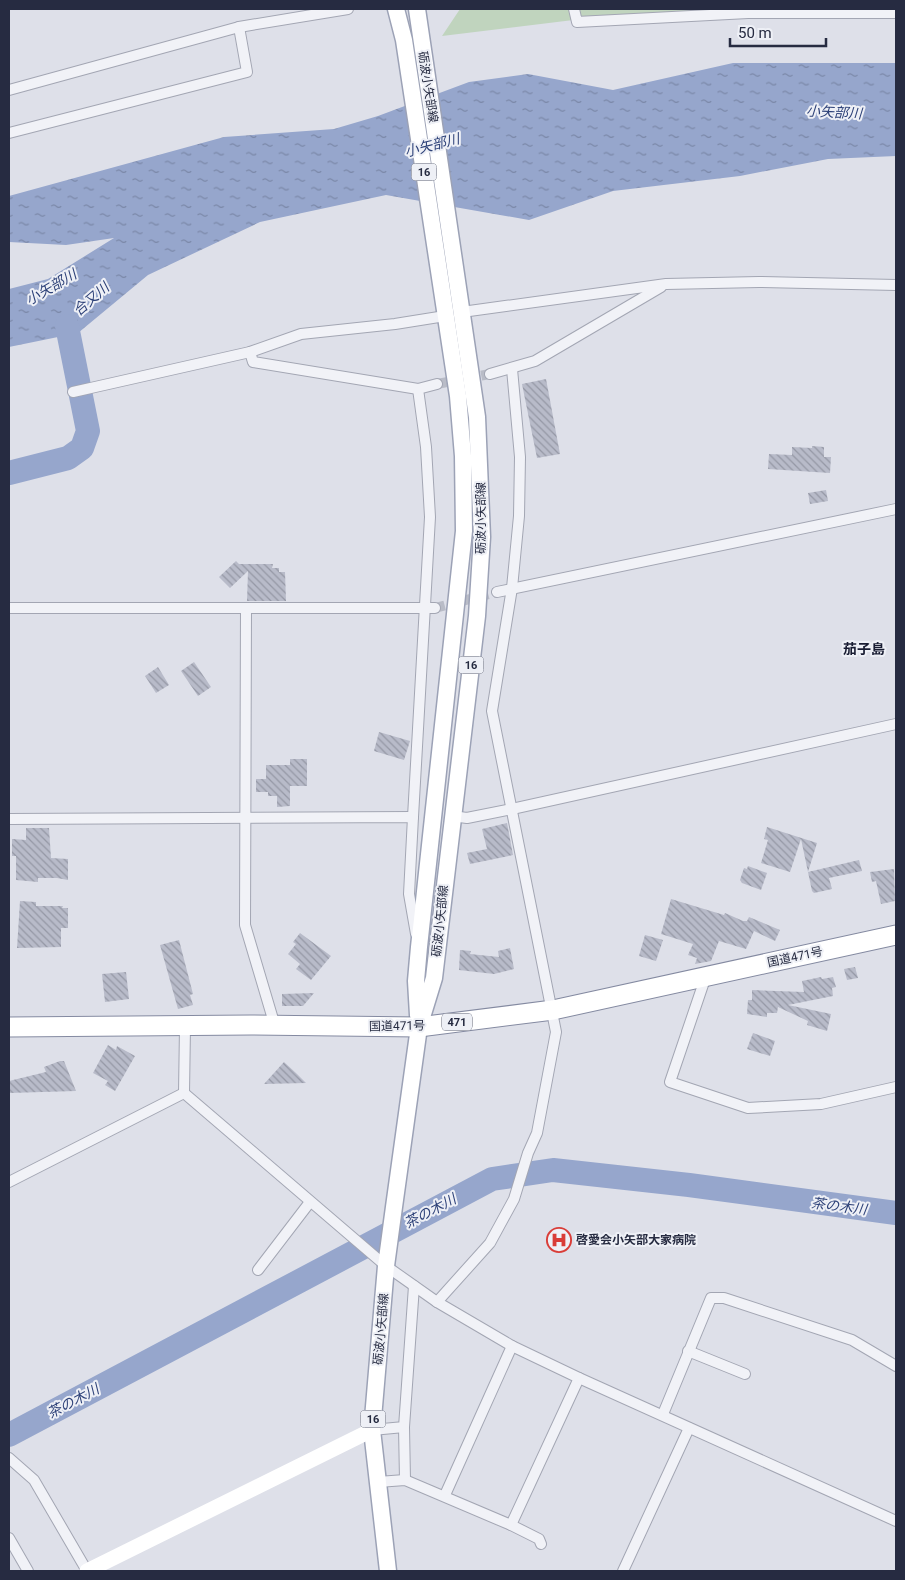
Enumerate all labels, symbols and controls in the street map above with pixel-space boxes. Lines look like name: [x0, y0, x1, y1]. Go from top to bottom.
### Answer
scale bar: [730, 15, 826, 47]
text: 50 m: [738, 24, 772, 42]
street label: 砺波小矢部線: [415, 50, 441, 124]
water label: 小矢部川: [806, 103, 864, 122]
water label: 小矢部川: [403, 130, 463, 160]
road number: 16: [412, 163, 436, 180]
water label: 小矢部川: [23, 265, 81, 308]
water label: 合又川: [70, 278, 114, 319]
street label: 砺波小矢部線: [474, 482, 488, 554]
district label: 茄子島: [843, 641, 885, 657]
road number: 16: [458, 656, 484, 674]
street label: 砺波小矢部線: [429, 884, 451, 958]
street label: 国道471号: [766, 944, 824, 970]
road number: 471: [442, 1014, 472, 1030]
street label: 国道471号: [369, 1019, 425, 1033]
water label: 茶の木川: [402, 1190, 460, 1231]
water label: 茶の木川: [810, 1195, 870, 1218]
hospital icon: 啓愛会小矢部大家病院: [546, 1227, 572, 1253]
place label: 啓愛会小矢部大家病院: [576, 1233, 696, 1247]
street label: 砺波小矢部線: [371, 1293, 391, 1365]
water label: 茶の木川: [45, 1380, 103, 1421]
road number: 16: [360, 1410, 386, 1428]

